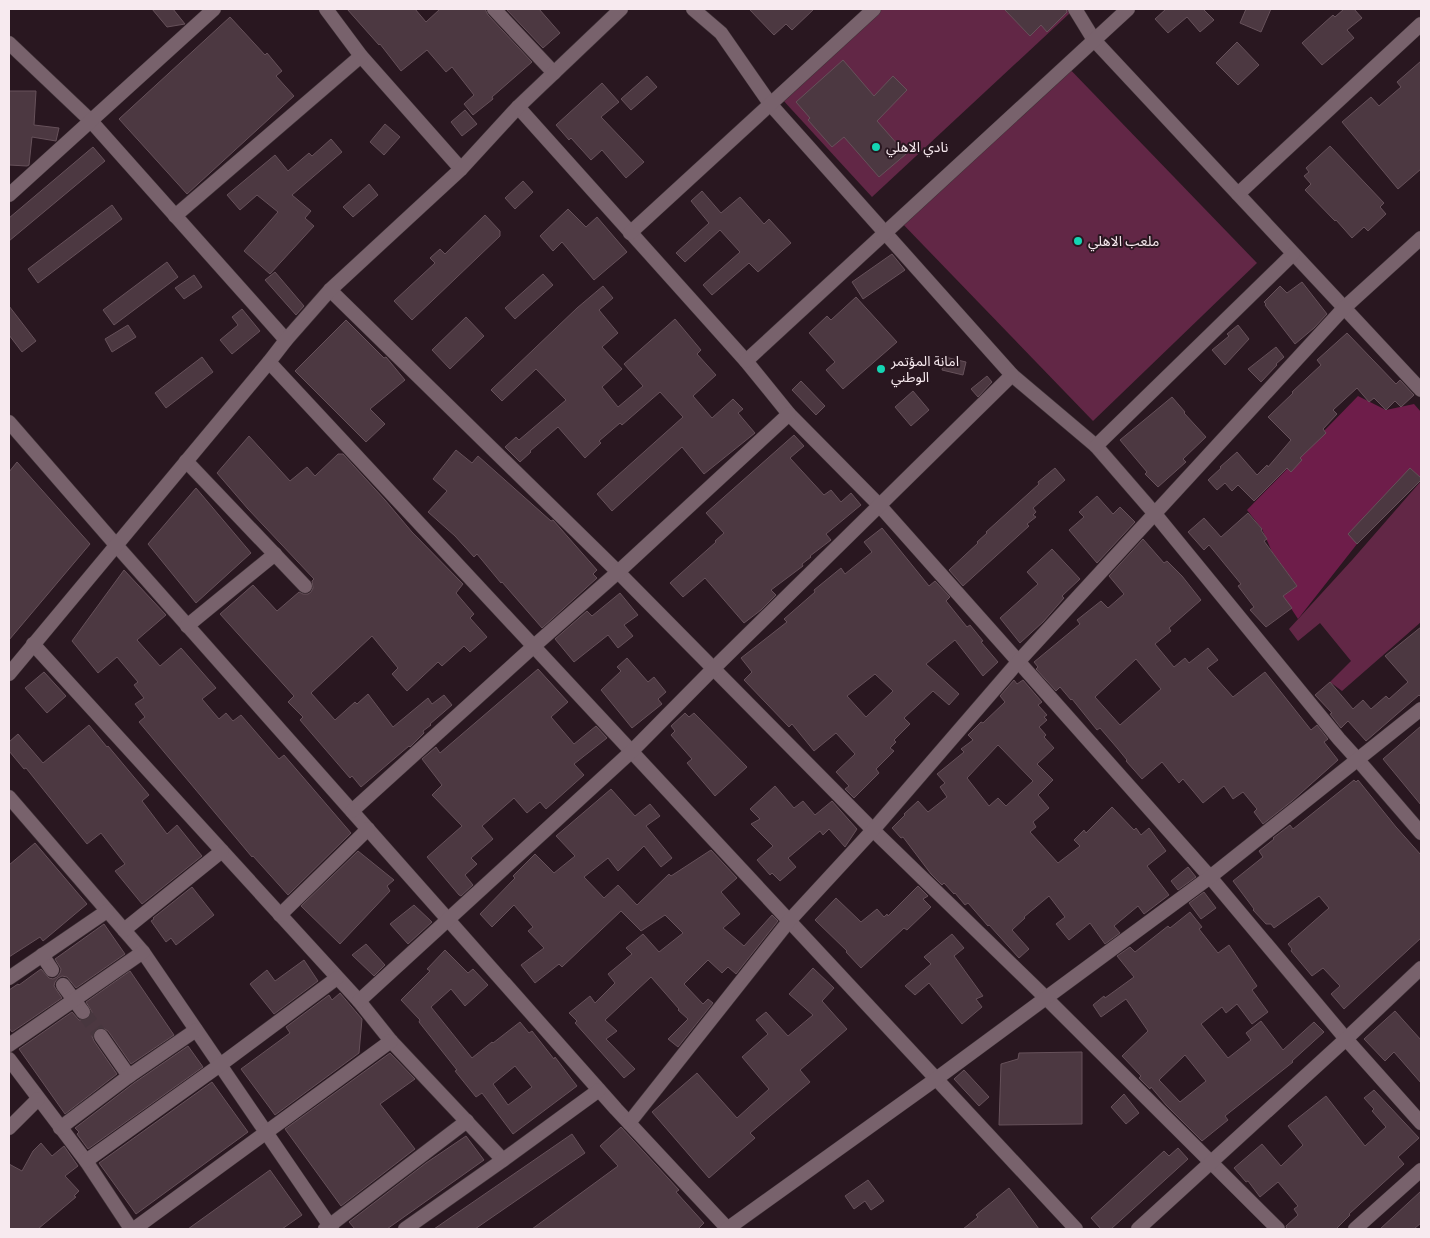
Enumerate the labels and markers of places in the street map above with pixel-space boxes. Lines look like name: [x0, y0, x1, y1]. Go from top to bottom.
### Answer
place label: نادي الاهلي: [886, 139, 949, 158]
marker: نادي الاهلي: [870, 141, 882, 153]
place label: ملعب الاهلي: [1088, 233, 1159, 252]
marker: ملعب الاهلي: [1072, 235, 1084, 247]
place label: امانة المؤتمر الوطني: [890, 353, 959, 388]
marker: امانة المؤتمر الوطني: [875, 363, 887, 375]

